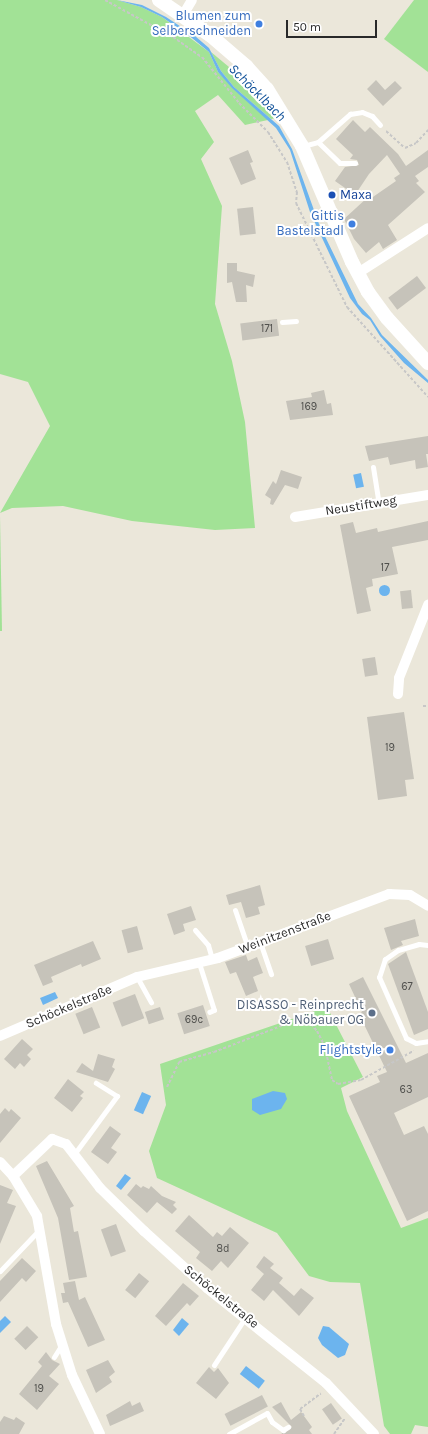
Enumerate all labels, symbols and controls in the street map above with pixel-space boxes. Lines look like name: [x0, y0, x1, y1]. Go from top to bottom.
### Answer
place label: Blumen zum Selberschneiden: [152, 9, 251, 40]
scale bar: [288, 12, 379, 38]
marker: Blumen zum Selberschneiden: [254, 19, 264, 29]
text: 50 m: [293, 20, 321, 34]
water label: Schöcklbach: [225, 61, 289, 125]
place label: Maxa: [340, 187, 372, 203]
marker: Maxa: [327, 190, 337, 200]
place label: Gittis Bastelstadl: [277, 209, 344, 240]
marker: Gittis Bastelstadl: [347, 219, 357, 229]
house number: 171: [261, 322, 273, 336]
house number: 169: [301, 400, 317, 414]
street label: Neustiftweg: [324, 493, 398, 519]
house number: 17: [381, 561, 389, 575]
house number: 19: [385, 741, 395, 755]
street label: Weinitzenstraße: [237, 908, 333, 958]
house number: 67: [401, 980, 413, 994]
street label: Schöckelstraße: [24, 982, 114, 1032]
place label: DISASSO - Reinprecht & Nöbauer OG: [237, 998, 364, 1029]
marker: DISASSO - Reinprecht & Nöbauer OG: [367, 1008, 377, 1018]
house number: 69c: [185, 1013, 203, 1027]
place label: Flightstyle: [320, 1042, 382, 1058]
marker: Flightstyle: [385, 1045, 395, 1055]
house number: 63: [400, 1083, 412, 1097]
house number: 8d: [216, 1242, 230, 1256]
street label: Schöckelstraße: [180, 1262, 262, 1332]
house number: 19: [34, 1382, 44, 1396]

